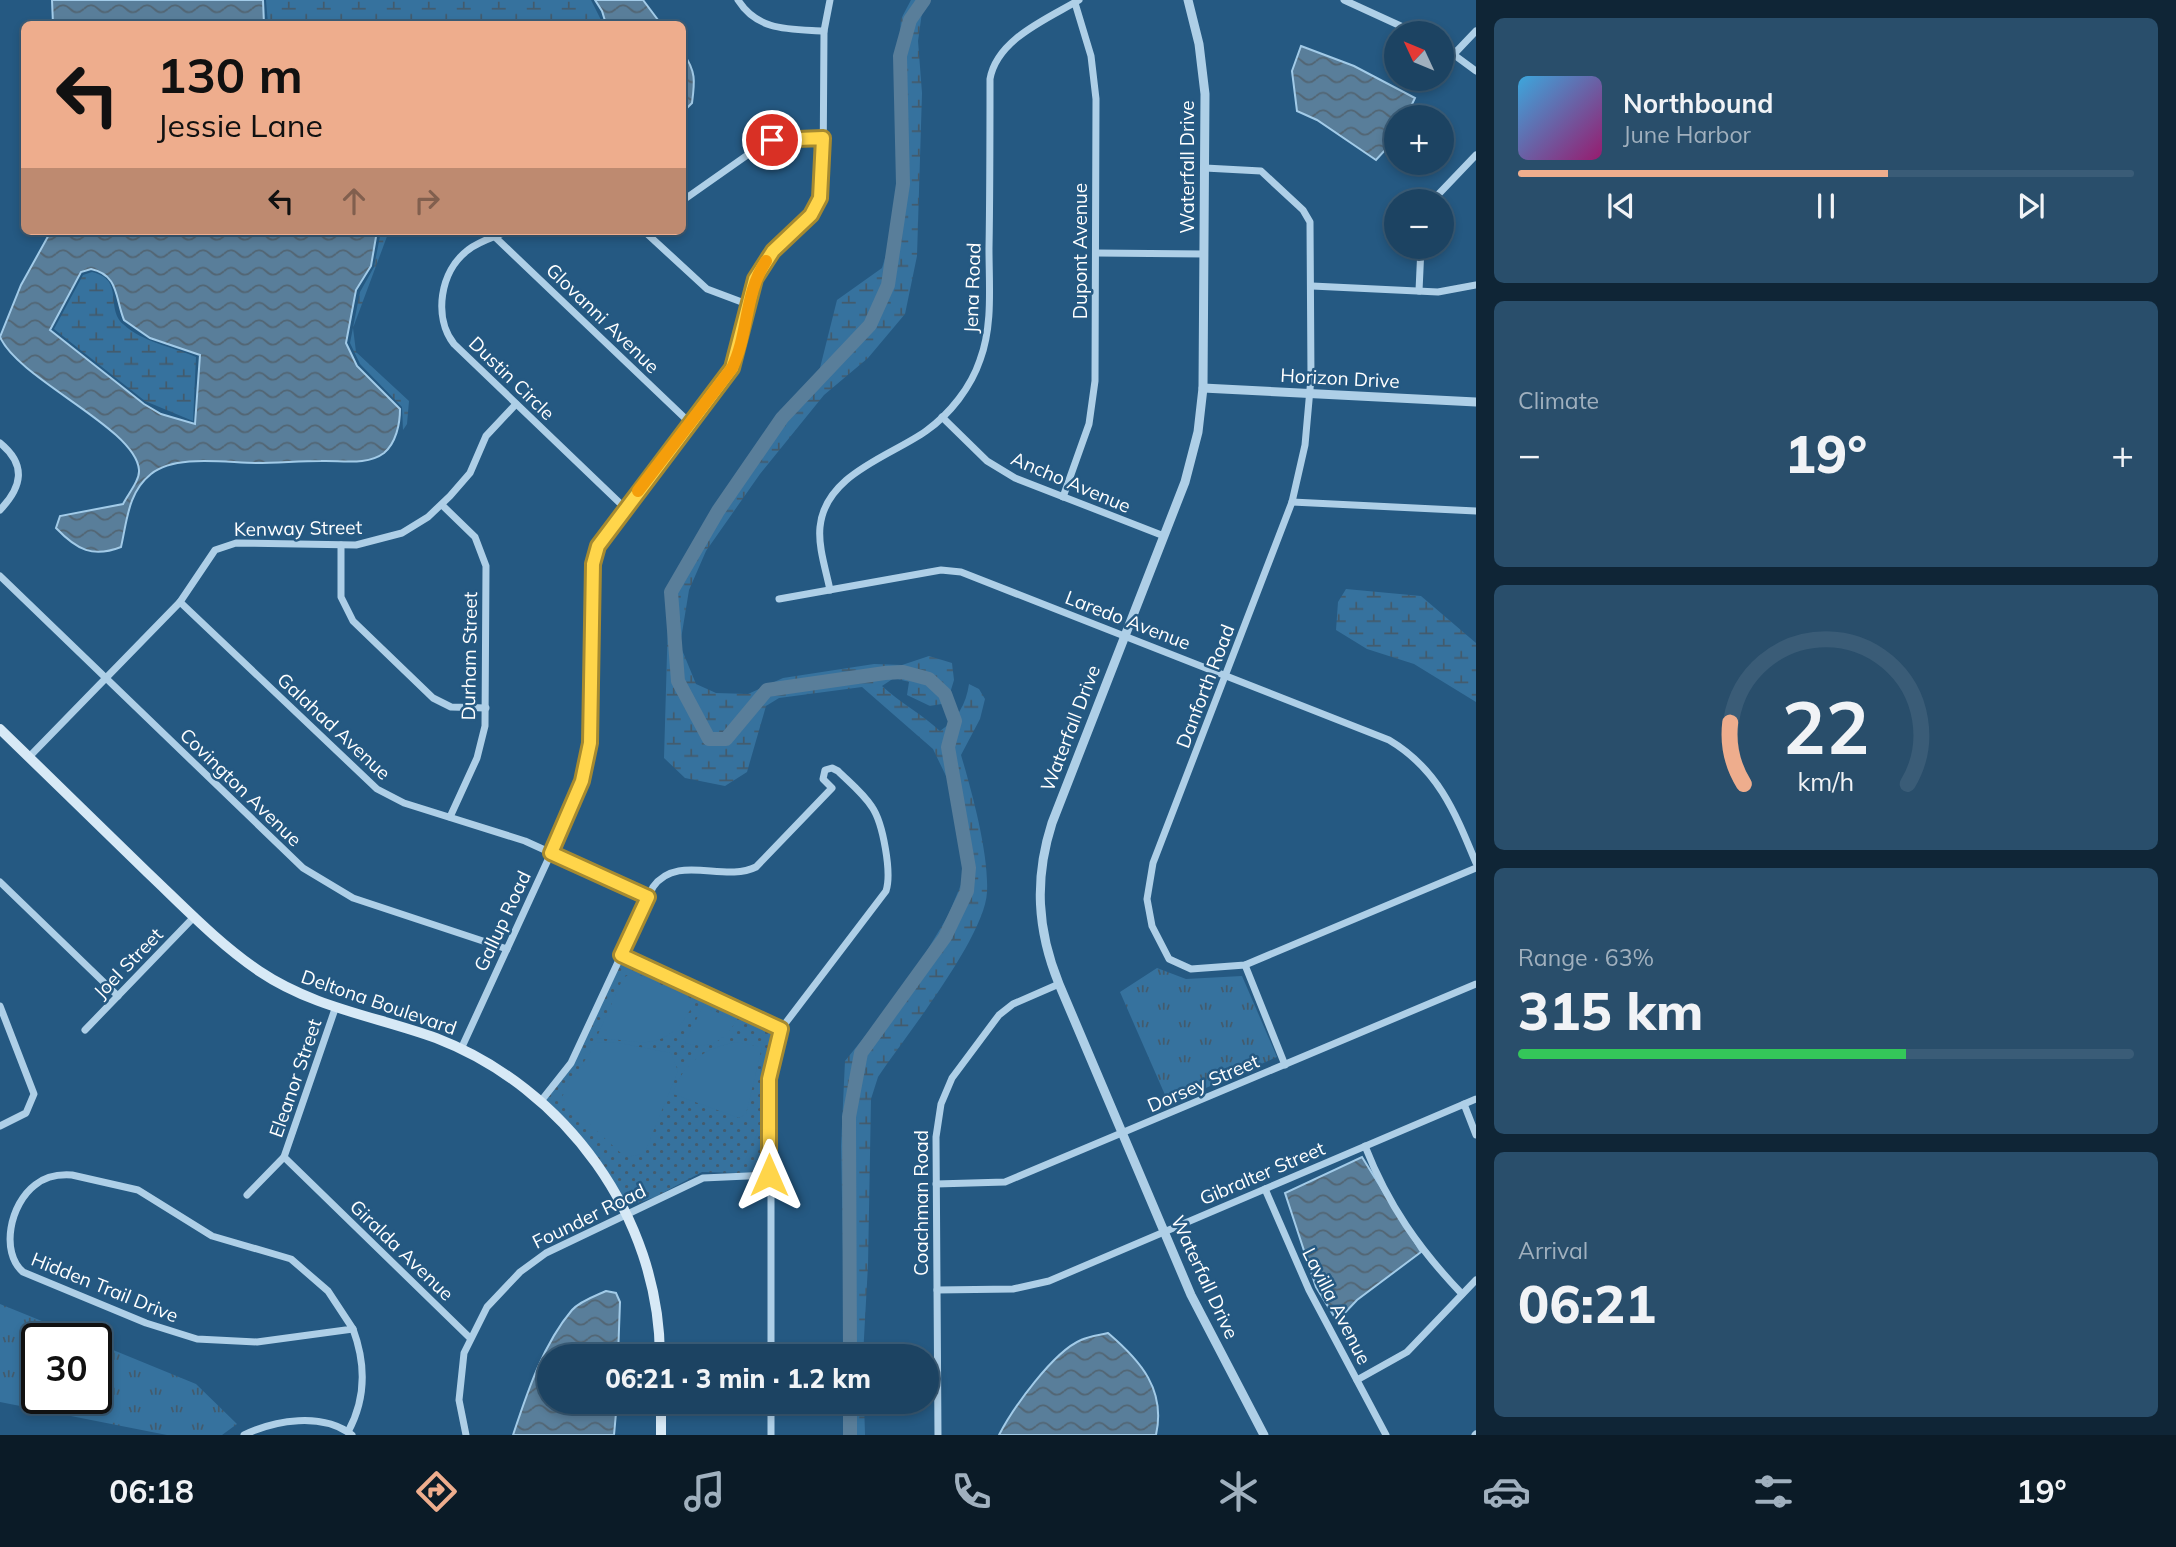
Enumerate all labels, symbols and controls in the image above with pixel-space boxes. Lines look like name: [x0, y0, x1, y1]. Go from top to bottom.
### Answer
north arrow: [1384, 21, 1454, 91]
map controls: [1384, 21, 1454, 259]
text: 130 m: [157, 44, 303, 105]
icon: left: [42, 49, 133, 140]
text: Northbound: [1623, 87, 1773, 120]
street label: Waterfall Drive: [1175, 100, 1199, 234]
text: Jessie Lane: [157, 105, 323, 145]
button: +: [1384, 105, 1454, 175]
pin: [742, 110, 802, 170]
text: June Harbor: [1623, 120, 1751, 149]
icon: arrive: [753, 121, 791, 159]
icon: left: [262, 182, 300, 220]
icon: ahead: [335, 182, 373, 220]
icon: right: [408, 182, 446, 220]
street label: Dupont Avenue: [1068, 183, 1092, 319]
icon: previous: [1602, 187, 1640, 225]
icon: pause: [1807, 187, 1845, 225]
icon: next: [2012, 187, 2050, 225]
button: −: [1384, 189, 1454, 259]
street label: Jena Road: [958, 242, 986, 334]
street label: Glovanni Avenue: [541, 258, 665, 378]
street label: Dustin Circle: [464, 331, 560, 425]
street label: Horizon Drive: [1280, 363, 1400, 393]
text: Climate: [1518, 386, 1599, 415]
text: 19°: [1785, 421, 1867, 486]
text: −: [1518, 430, 1541, 478]
text: +: [2111, 430, 2134, 478]
street label: Ancho Avenue: [1008, 446, 1134, 518]
street label: Kenway Street: [234, 515, 363, 541]
street label: Laredo Avenue: [1062, 585, 1194, 655]
street label: Durham Street: [456, 591, 482, 721]
street label: Danforth Road: [1170, 621, 1240, 751]
street label: Waterfall Drive: [1035, 661, 1105, 795]
street label: Galahad Avenue: [272, 667, 396, 785]
text: 22: [1782, 681, 1870, 772]
street label: Covington Avenue: [175, 723, 307, 851]
text: km/h: [1798, 765, 1854, 796]
street label: Gallup Road: [468, 867, 536, 975]
street label: Joel Street: [88, 922, 168, 1004]
text: Range · 63%: [1518, 943, 1654, 972]
street label: Deltona Boulevard: [298, 964, 460, 1040]
text: 315 km: [1518, 978, 1703, 1043]
street label: Eleanor Street: [263, 1015, 327, 1140]
street label: Dorsey Street: [1144, 1049, 1263, 1117]
street label: Coachman Road: [909, 1130, 933, 1276]
street label: Gibralter Street: [1196, 1136, 1329, 1210]
position arrow: [732, 1138, 806, 1212]
street label: Founder Road: [528, 1178, 650, 1254]
street label: Giralda Avenue: [345, 1194, 459, 1306]
street label: Waterfall Drive: [1166, 1211, 1244, 1343]
text: Arrival: [1518, 1236, 1588, 1265]
street label: Lavilla Avenue: [1297, 1244, 1377, 1368]
street label: Hidden Trail Drive: [28, 1247, 182, 1327]
text: 06:21: [1518, 1271, 1656, 1336]
speed limit sign: 30: [21, 1323, 112, 1414]
text: 06:21 · 3 min · 1.2 km: [605, 1362, 871, 1395]
icon: directions: [412, 1467, 461, 1516]
icon: music: [680, 1467, 729, 1516]
icon: phone: [947, 1467, 996, 1516]
icon: climate: [1214, 1467, 1263, 1516]
icon: car: [1482, 1467, 1531, 1516]
icon: filters: [1749, 1467, 1798, 1516]
text: 06:18: [109, 1471, 194, 1511]
text: 19°: [2016, 1471, 2067, 1511]

